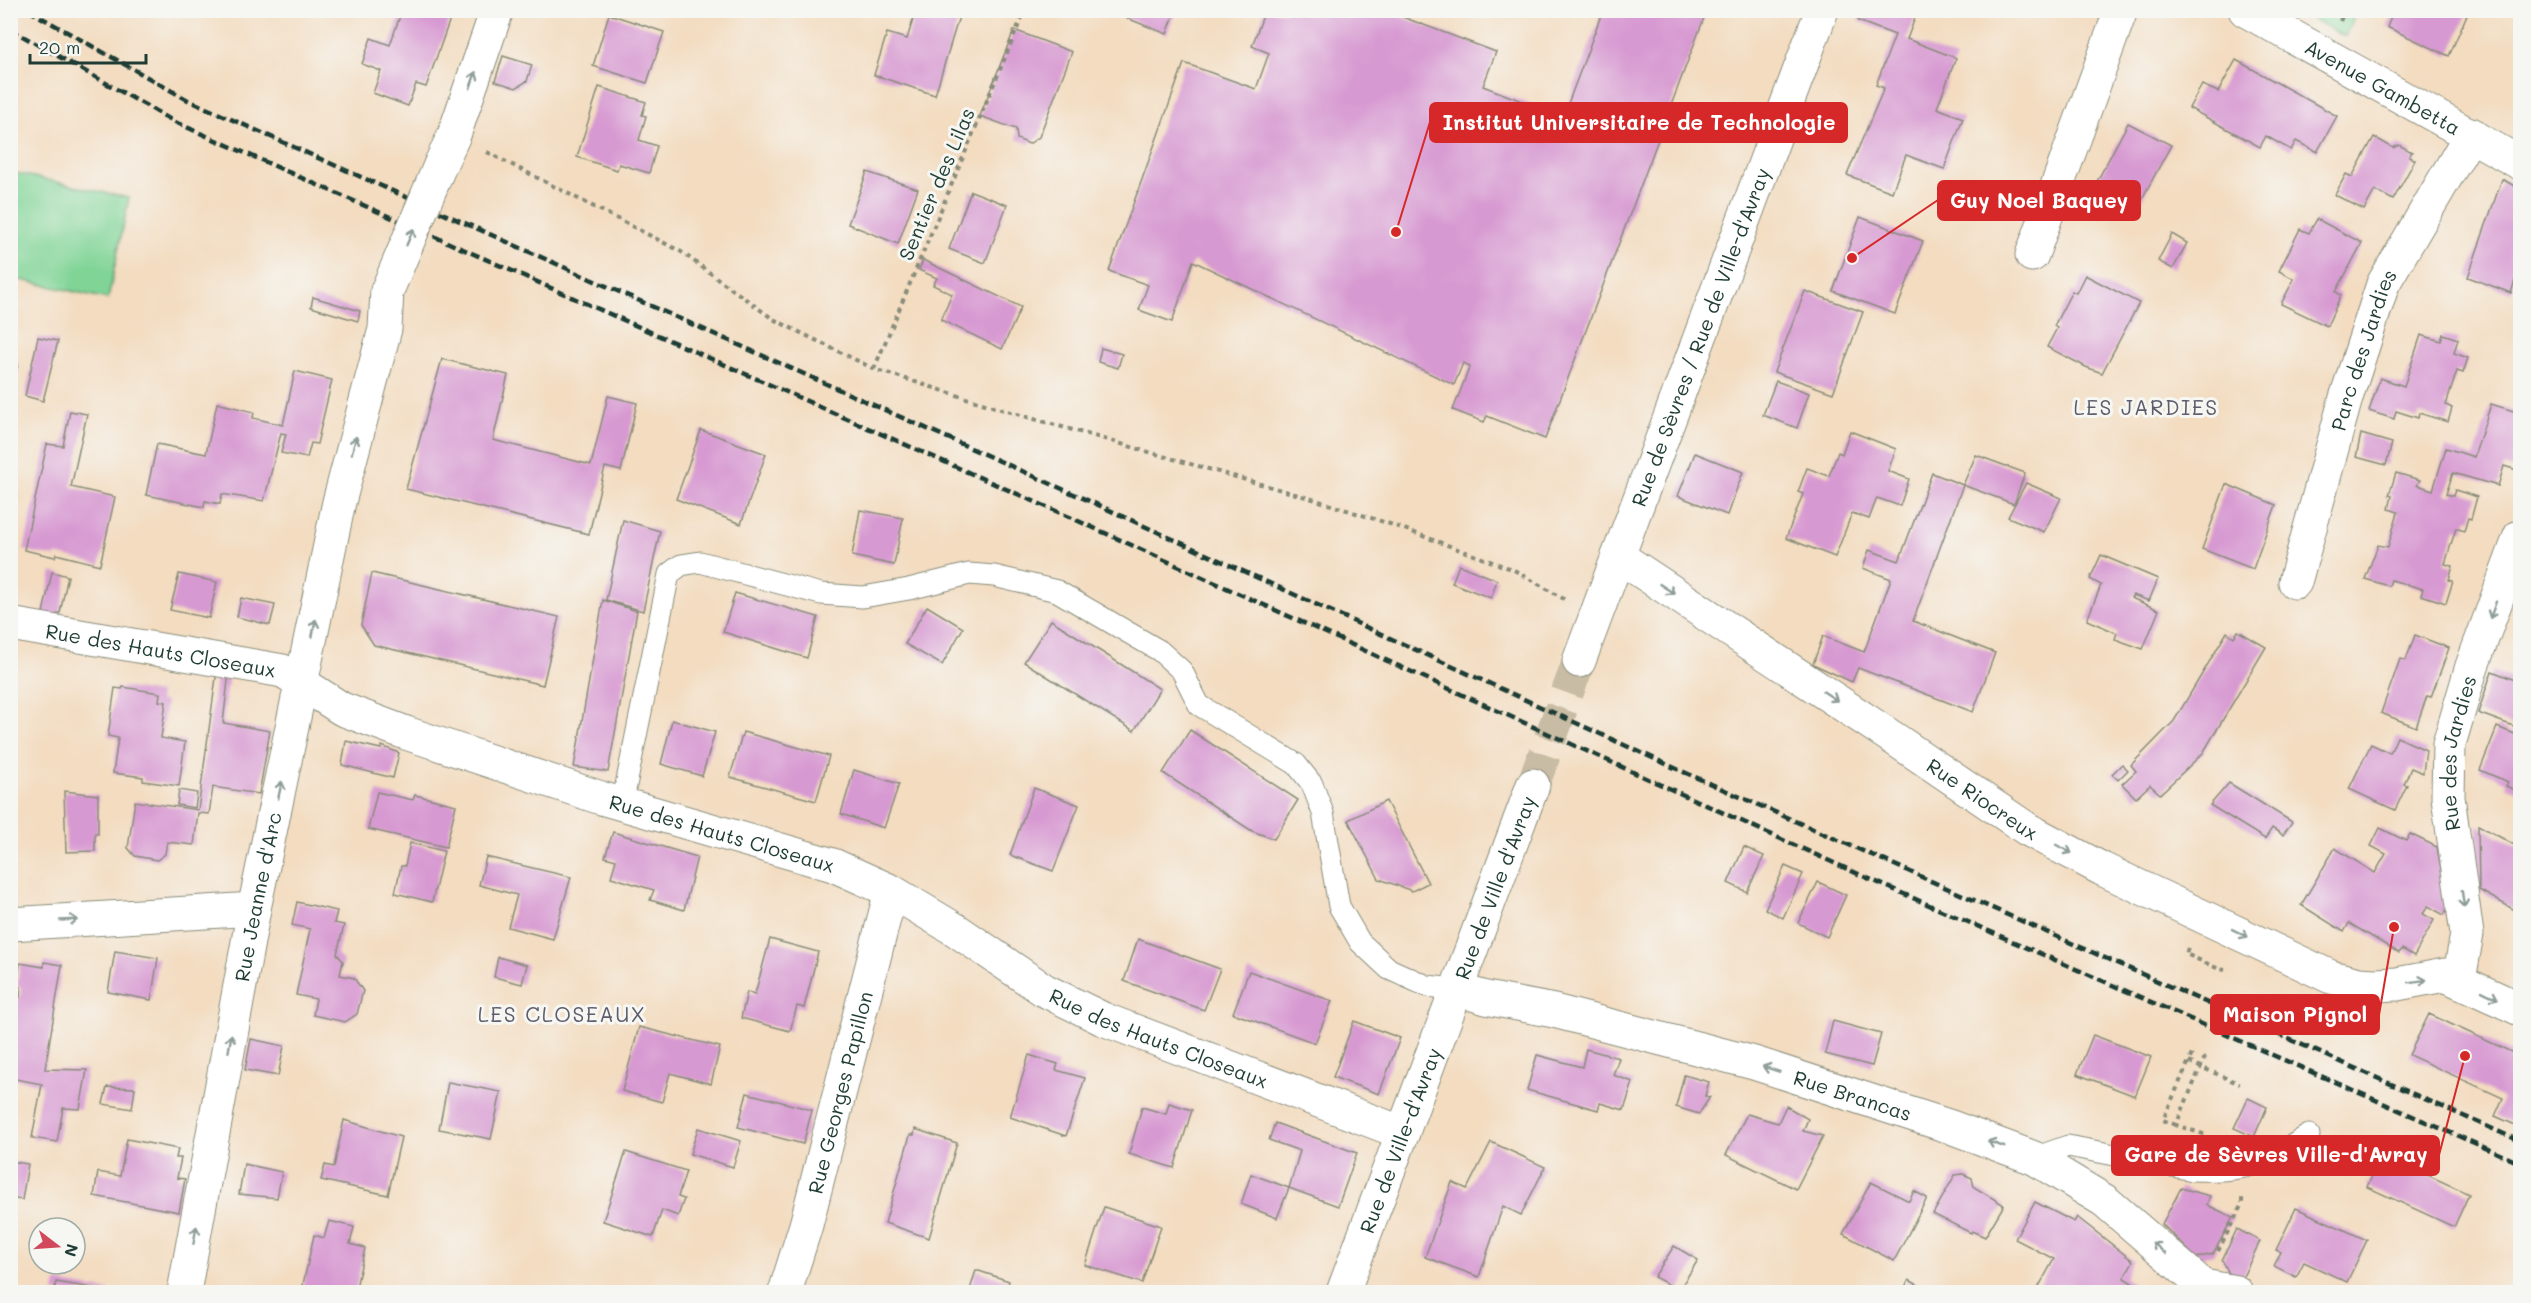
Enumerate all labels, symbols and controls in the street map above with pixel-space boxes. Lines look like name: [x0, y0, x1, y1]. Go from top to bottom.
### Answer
scale bar: [30, 27, 146, 65]
street label: Avenue Gambetta: [2301, 33, 2465, 141]
text: 20 m: [39, 35, 80, 59]
one-way arrow: [469, 71, 480, 90]
callout: Institut Universitaire de Technologie: [1430, 103, 1847, 142]
street label: Sentier des Lilas: [892, 104, 980, 264]
text: Institut Universitaire de Technologie: [1442, 108, 1836, 135]
street label: Rue de Sèvres / Rue de Ville-d'Avray: [1625, 164, 1775, 510]
callout: Guy Noel Baquey: [1938, 181, 2140, 220]
text: Guy Noel Baquey: [1950, 186, 2128, 214]
one-way arrow: [405, 228, 416, 246]
street label: Parc des Jardies: [2325, 264, 2402, 433]
district label: LES JARDIES: [2073, 393, 2219, 420]
one-way arrow: [348, 436, 360, 455]
one-way arrow: [1658, 583, 1674, 595]
one-way arrow: [2487, 600, 2498, 619]
street label: Rue des Hauts Closeaux: [44, 617, 278, 683]
one-way arrow: [309, 618, 320, 638]
street label: Rue des Jardies: [2435, 672, 2482, 833]
one-way arrow: [1821, 690, 1838, 702]
street label: Rue Riocreux: [1922, 752, 2042, 845]
one-way arrow: [274, 781, 286, 800]
street label: Rue des Hauts Closeaux: [606, 788, 838, 878]
street label: Rue de Ville d'Avray: [1448, 792, 1541, 983]
street label: Rue Jeanne d'Arc: [228, 810, 287, 984]
one-way arrow: [2055, 844, 2073, 855]
one-way arrow: [2457, 888, 2468, 908]
one-way arrow: [58, 915, 78, 926]
one-way arrow: [2231, 928, 2249, 940]
one-way arrow: [2408, 975, 2427, 986]
street label: Rue des Hauts Closeaux: [1045, 982, 1272, 1093]
street label: Rue Georges Papillon: [801, 988, 878, 1196]
one-way arrow: [2480, 989, 2498, 1001]
callout: Maison Pignol: [2211, 995, 2379, 1034]
district label: LES CLOSEAUX: [478, 1000, 646, 1027]
text: Maison Pignol: [2223, 1000, 2367, 1027]
one-way arrow: [225, 1034, 236, 1054]
street label: Rue de Ville-d'Avray: [1353, 1044, 1446, 1237]
one-way arrow: [1762, 1062, 1781, 1073]
street label: Rue Brancas: [1790, 1064, 1915, 1126]
callout: Gare de Sèvres Ville-d'Avray: [2112, 1136, 2439, 1175]
one-way arrow: [1987, 1137, 2006, 1148]
text: Gare de Sèvres Ville-d'Avray: [2124, 1140, 2428, 1168]
north arrow: [27, 1216, 87, 1276]
one-way arrow: [190, 1226, 201, 1245]
one-way arrow: [2152, 1241, 2167, 1255]
text: N: [60, 1242, 84, 1259]

